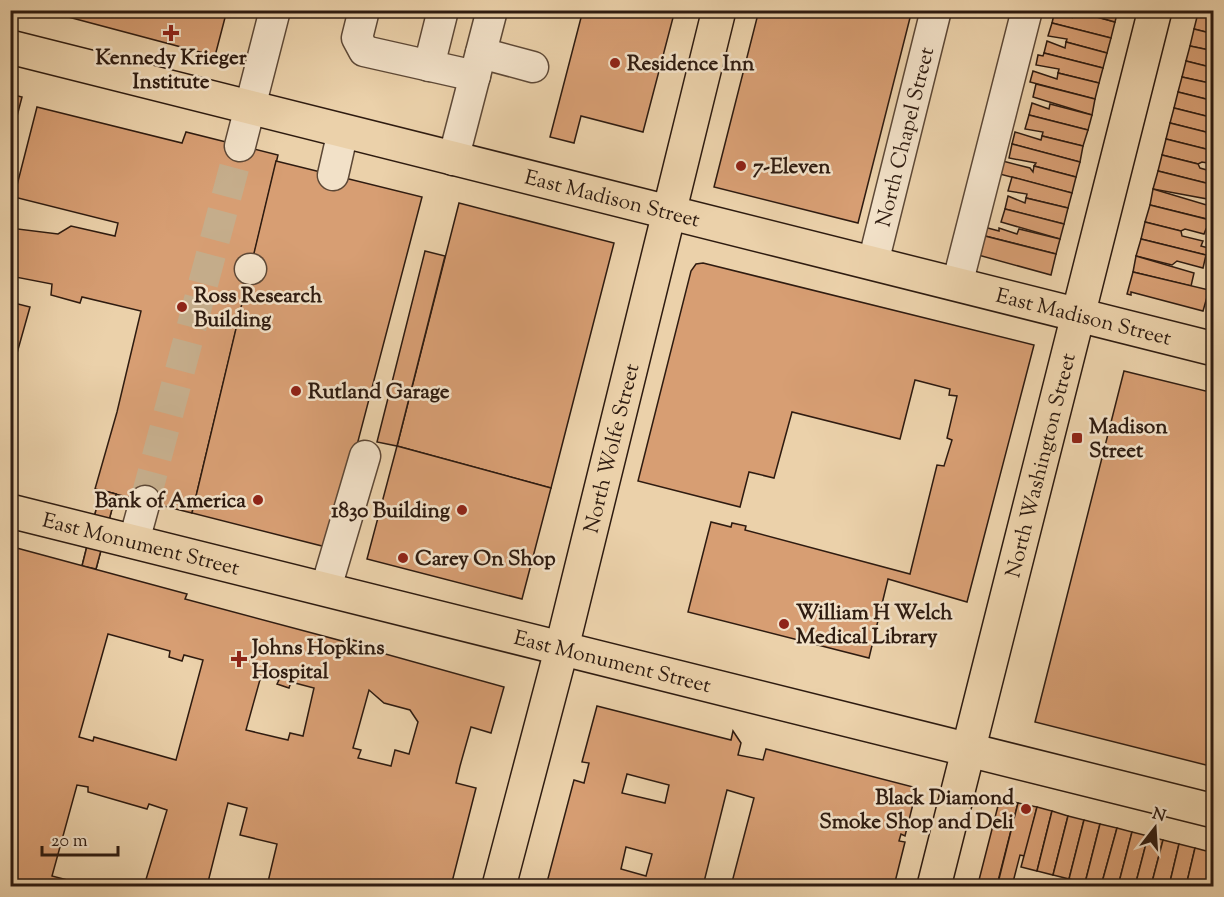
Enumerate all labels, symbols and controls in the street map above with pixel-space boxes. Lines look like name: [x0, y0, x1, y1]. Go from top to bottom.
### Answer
marker: Kennedy Krieger Institute: [162, 24, 180, 42]
place label: Kennedy Krieger Institute: [95, 44, 247, 98]
street label: North Chapel Street: [869, 44, 943, 231]
place label: Residence Inn: [627, 50, 755, 80]
marker: Residence Inn: [608, 56, 622, 70]
place label: 7-Eleven: [753, 153, 831, 183]
marker: 7-Eleven: [734, 159, 748, 173]
street label: East Madison Street: [521, 164, 703, 236]
place label: Ross Research Building: [194, 282, 323, 336]
street label: East Madison Street: [992, 282, 1174, 355]
marker: Ross Research Building: [175, 300, 189, 314]
street label: North Washington Street: [999, 350, 1085, 581]
street label: North Wolfe Street: [578, 361, 648, 537]
place label: Rutland Garage: [308, 378, 450, 408]
marker: Rutland Garage: [289, 384, 303, 398]
place label: Madison Street: [1089, 413, 1168, 467]
marker: Madison Street: [1070, 431, 1084, 445]
place label: Bank of America: [95, 487, 246, 517]
marker: Bank of America: [251, 493, 265, 507]
place label: 1830 Building: [331, 497, 451, 527]
marker: 1830 Building: [455, 503, 469, 517]
street label: East Monument Street: [39, 507, 242, 585]
place label: Carey On Shop: [415, 545, 556, 575]
marker: Carey On Shop: [396, 551, 410, 565]
place label: William H Welch Medical Library: [796, 599, 953, 653]
marker: William H Welch Medical Library: [777, 617, 791, 631]
street label: East Monument Street: [510, 624, 714, 702]
place label: Johns Hopkins Hospital: [250, 634, 384, 688]
marker: Johns Hopkins Hospital: [230, 650, 248, 668]
place label: Black Diamond Smoke Shop and Deli: [819, 784, 1014, 838]
north arrow: [1125, 798, 1185, 858]
marker: Black Diamond Smoke Shop and Deli: [1019, 802, 1033, 816]
text: N: [1149, 803, 1168, 829]
scale bar: [42, 819, 118, 857]
text: 20 m: [51, 829, 88, 855]

